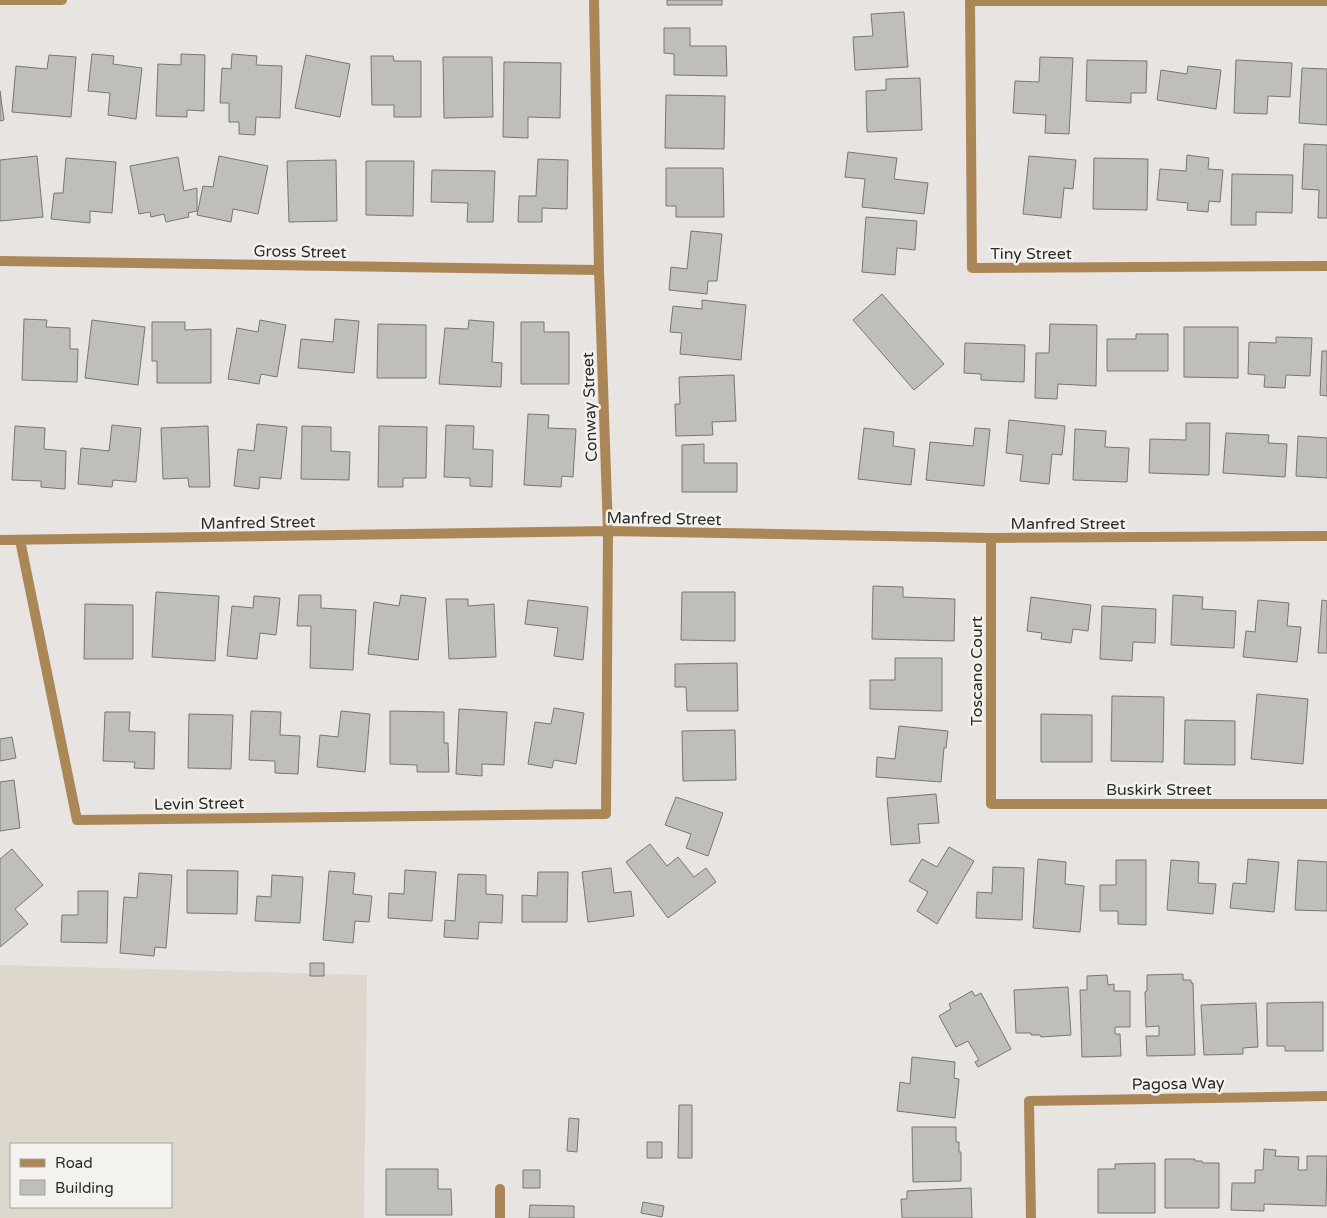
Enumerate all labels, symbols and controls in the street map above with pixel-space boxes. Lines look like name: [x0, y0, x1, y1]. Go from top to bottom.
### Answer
street label: Gross Street: [253, 241, 347, 263]
street label: Tiny Street: [990, 244, 1072, 264]
street label: Conway Street: [578, 352, 602, 462]
street label: Manfred Street: [606, 508, 722, 530]
street label: Manfred Street: [200, 512, 316, 534]
street label: Manfred Street: [1010, 514, 1126, 534]
street label: Toscano Court: [967, 616, 987, 726]
street label: Buskirk Street: [1106, 780, 1212, 800]
street label: Levin Street: [154, 793, 244, 815]
street label: Pagosa Way: [1131, 1073, 1225, 1095]
legend: [10, 1143, 172, 1208]
text: Road: [55, 1154, 93, 1172]
text: Building: [55, 1179, 114, 1197]

